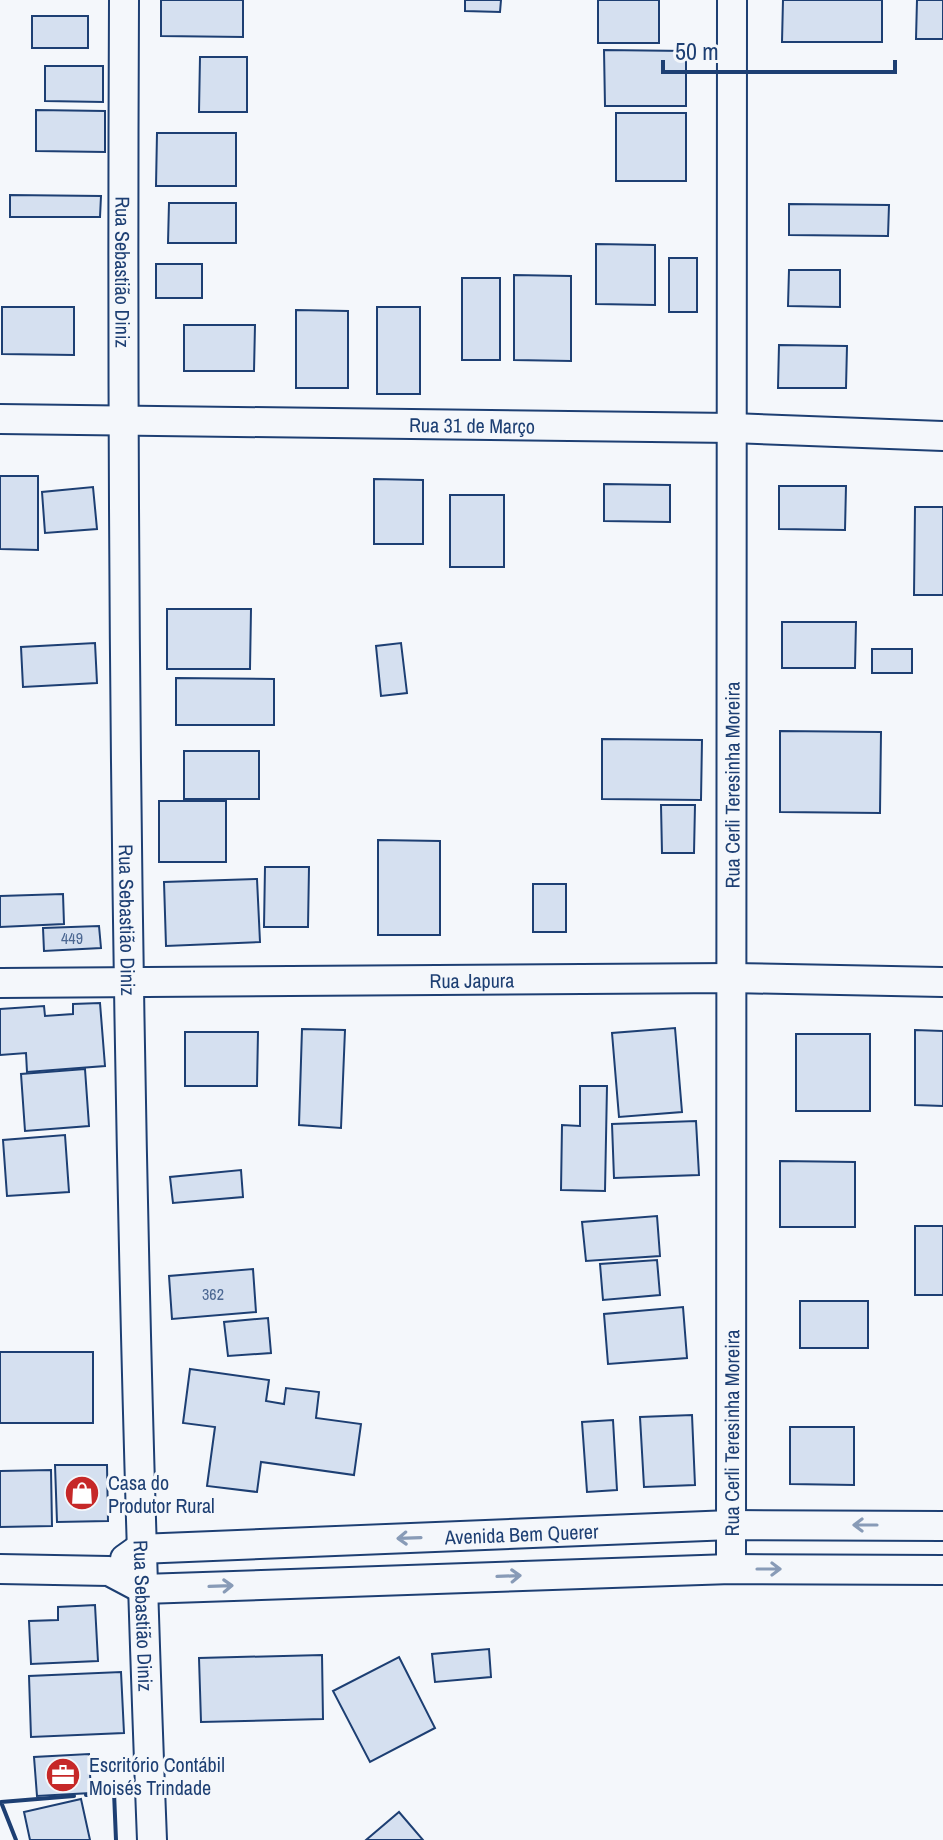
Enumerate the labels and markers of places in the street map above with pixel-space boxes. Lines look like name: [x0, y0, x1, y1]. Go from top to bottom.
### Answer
place label: Casa do Produtor Rural: [108, 1469, 215, 1519]
shop icon: Casa do Produtor Rural: [63, 1474, 101, 1512]
place label: Escritório Contábil Moisés Trindade: [89, 1751, 225, 1801]
office icon: Escritório Contábil Moisés Trindade: [44, 1756, 82, 1794]

